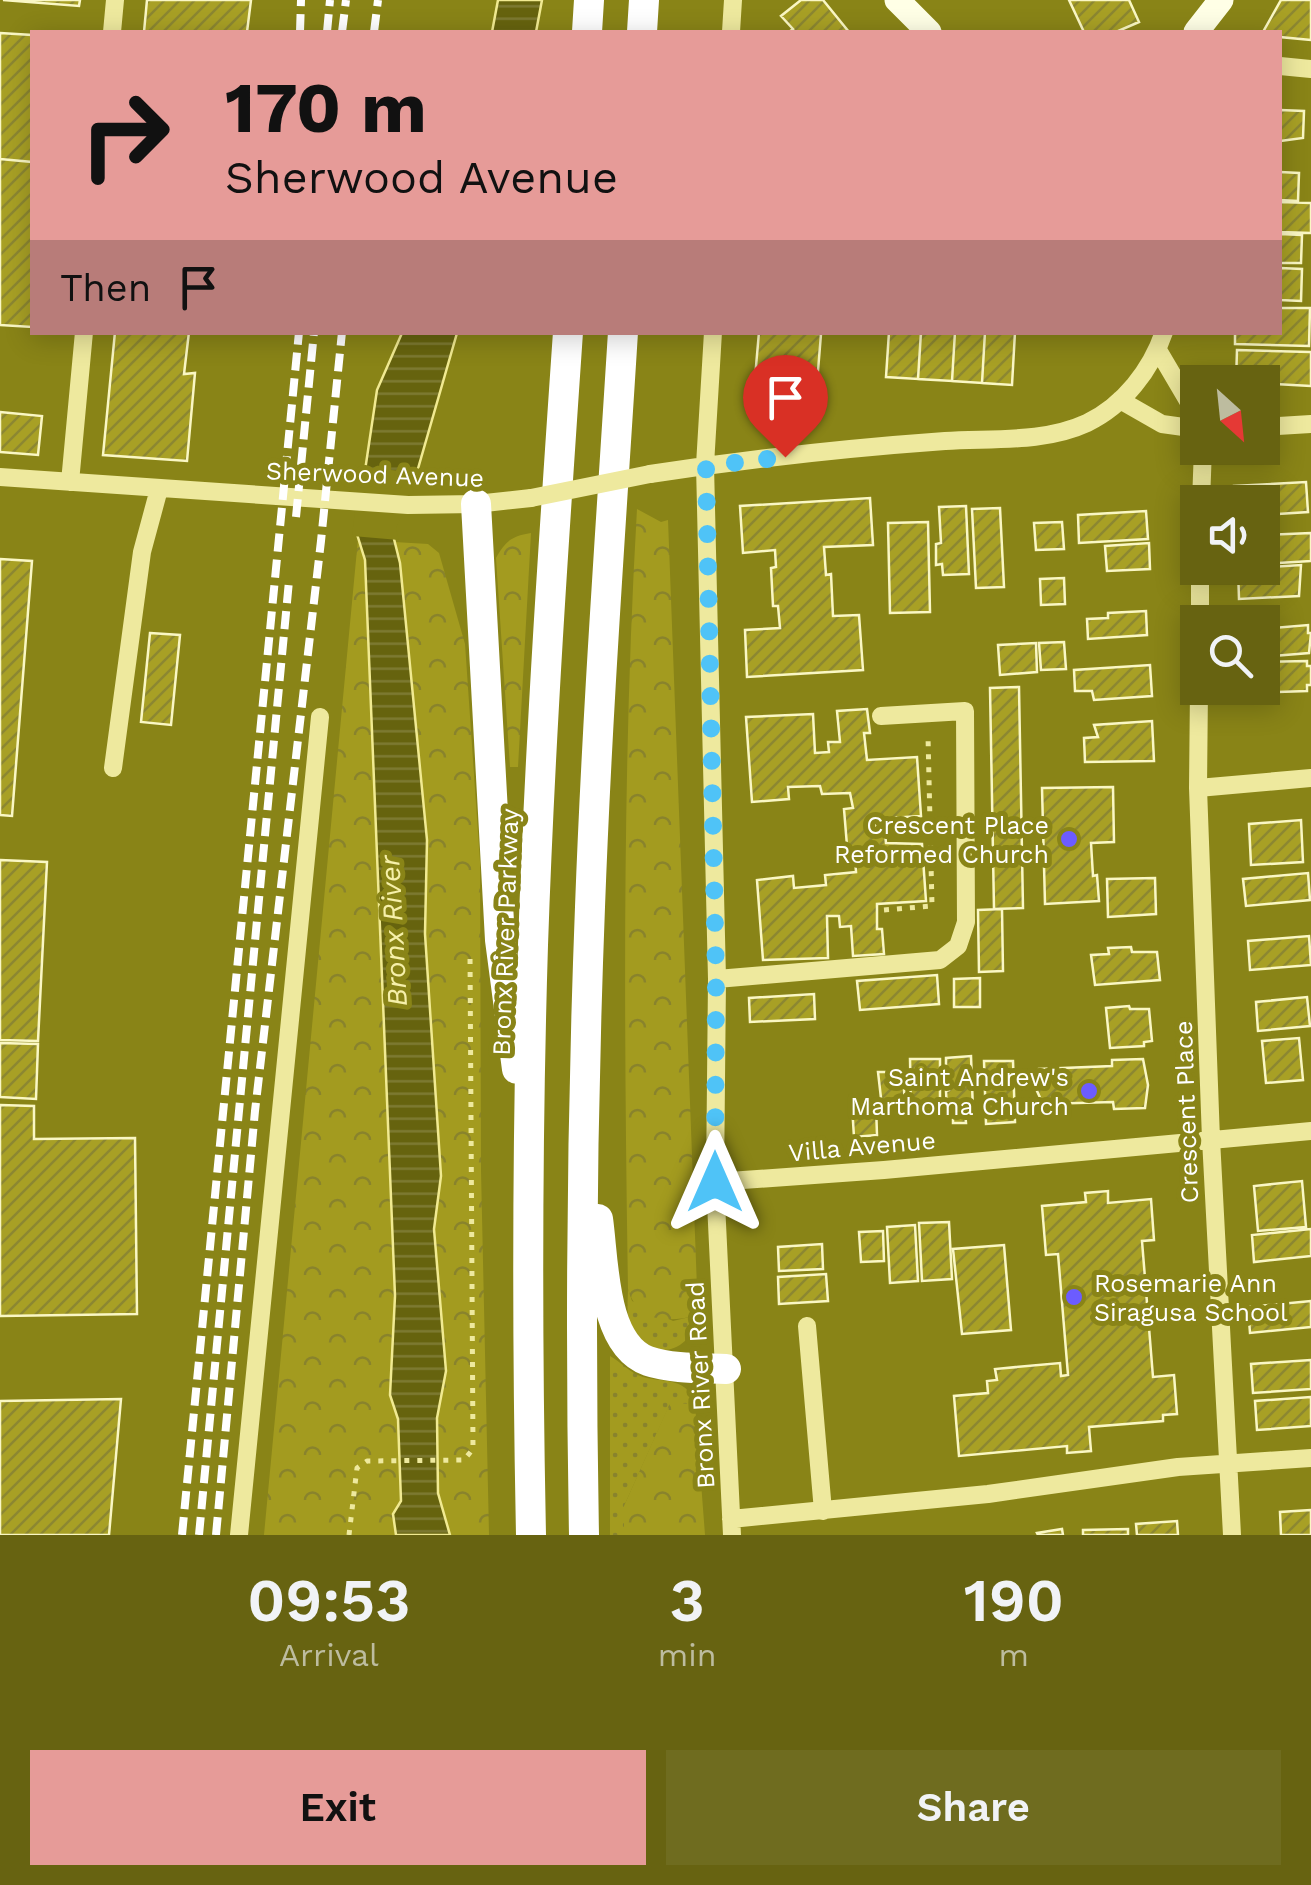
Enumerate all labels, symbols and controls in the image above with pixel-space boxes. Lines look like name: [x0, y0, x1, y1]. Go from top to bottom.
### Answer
text: 170 m: [225, 67, 427, 149]
icon: right: [60, 70, 190, 200]
text: Sherwood Avenue: [225, 151, 618, 204]
icon: arrive: [171, 260, 226, 315]
text: Then: [60, 266, 151, 310]
pin: [743, 355, 828, 458]
north arrow: [1180, 365, 1280, 465]
map controls: [1180, 365, 1280, 705]
icon: arrive: [758, 370, 813, 425]
street label: Sherwood Avenue: [265, 456, 485, 493]
button: sound: [1180, 485, 1280, 585]
button: search: [1180, 605, 1280, 705]
street label: Bronx River Parkway: [487, 808, 524, 1056]
place label: Crescent Place Reformed Church: [834, 811, 1049, 869]
marker: Crescent Place Reformed Church: [1058, 828, 1080, 850]
water label: Bronx River: [373, 853, 414, 1007]
street label: Crescent Place: [1169, 1020, 1204, 1204]
place label: Saint Andrew's Marthoma Church: [850, 1063, 1069, 1121]
marker: Saint Andrew's Marthoma Church: [1078, 1080, 1100, 1102]
street label: Villa Avenue: [787, 1126, 937, 1167]
position arrow: [663, 1130, 767, 1234]
place label: Rosemarie Ann Siragusa School: [1094, 1269, 1288, 1327]
street label: Bronx River Road: [681, 1281, 720, 1489]
marker: Rosemarie Ann Siragusa School: [1063, 1286, 1085, 1308]
text: 09:53: [247, 1565, 411, 1636]
text: 3: [669, 1565, 705, 1636]
text: 190: [964, 1565, 1064, 1636]
text: Arrival: [279, 1636, 379, 1674]
text: min: [658, 1636, 717, 1674]
text: m: [999, 1636, 1029, 1674]
button: Exit: [30, 1750, 646, 1865]
button: Share: [666, 1750, 1281, 1865]

